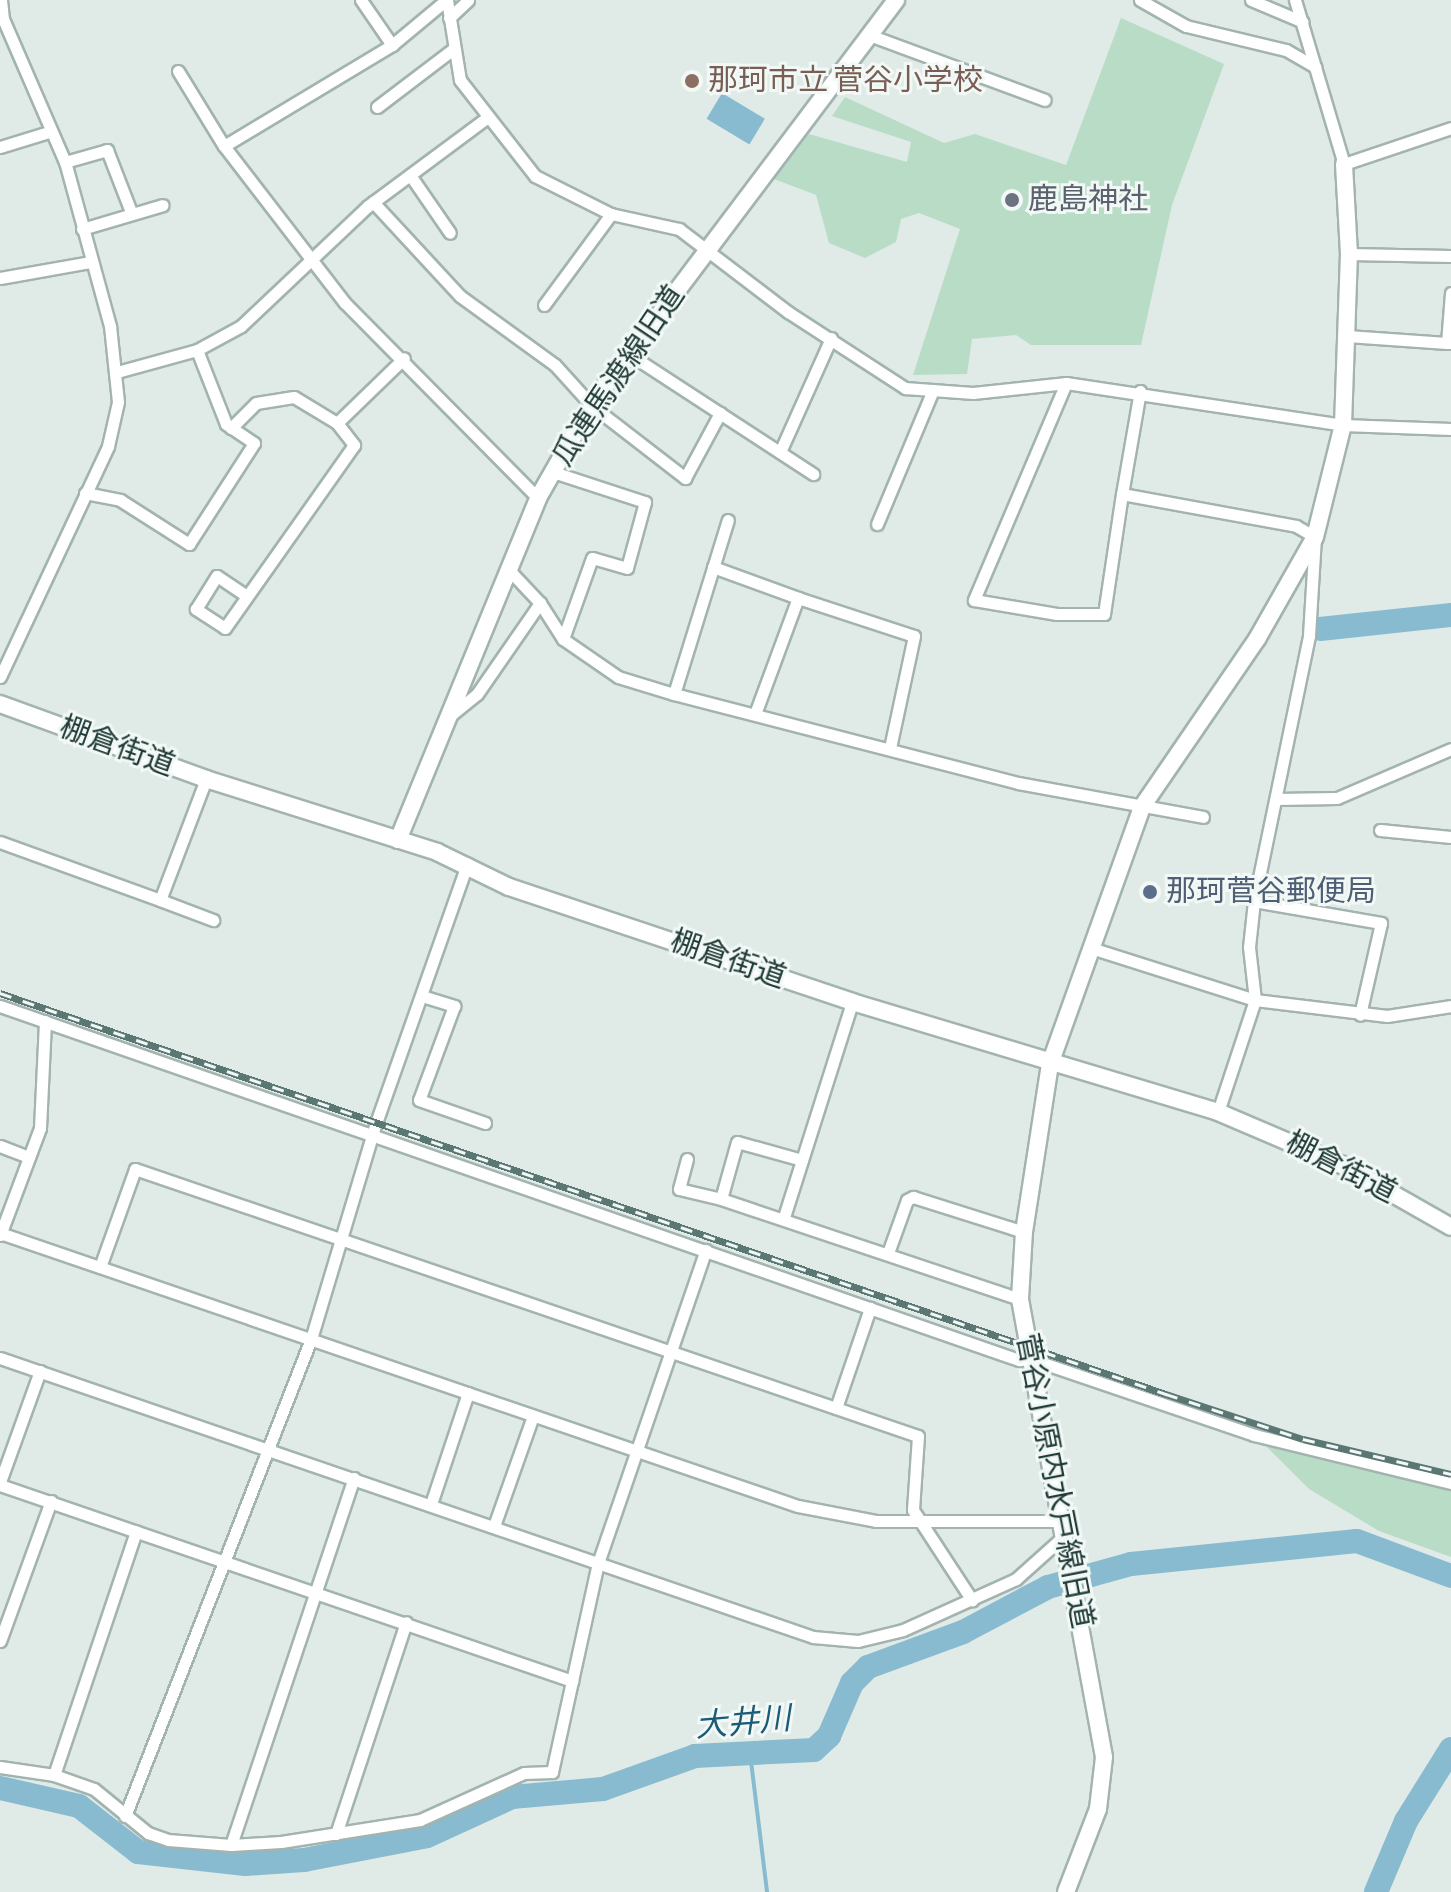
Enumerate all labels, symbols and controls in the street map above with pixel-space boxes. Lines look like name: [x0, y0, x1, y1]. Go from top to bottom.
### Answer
place label: 那珂市立 菅谷小学校: [708, 63, 983, 99]
marker: 那珂市立 菅谷小学校: [683, 72, 701, 90]
place label: 鹿島神社: [1028, 182, 1148, 218]
marker: 鹿島神社: [1003, 191, 1021, 209]
street label: 瓜連馬渡線旧道: [545, 279, 693, 473]
street label: 棚倉街道: [54, 710, 180, 784]
place label: 那珂菅谷郵便局: [1166, 874, 1376, 910]
marker: 那珂菅谷郵便局: [1141, 883, 1159, 901]
street label: 棚倉街道: [665, 923, 791, 997]
street label: 棚倉街道: [1279, 1125, 1403, 1211]
street label: 菅谷小原内水戸線旧道: [1008, 1330, 1100, 1632]
water label: 大井川: [694, 1700, 792, 1746]

